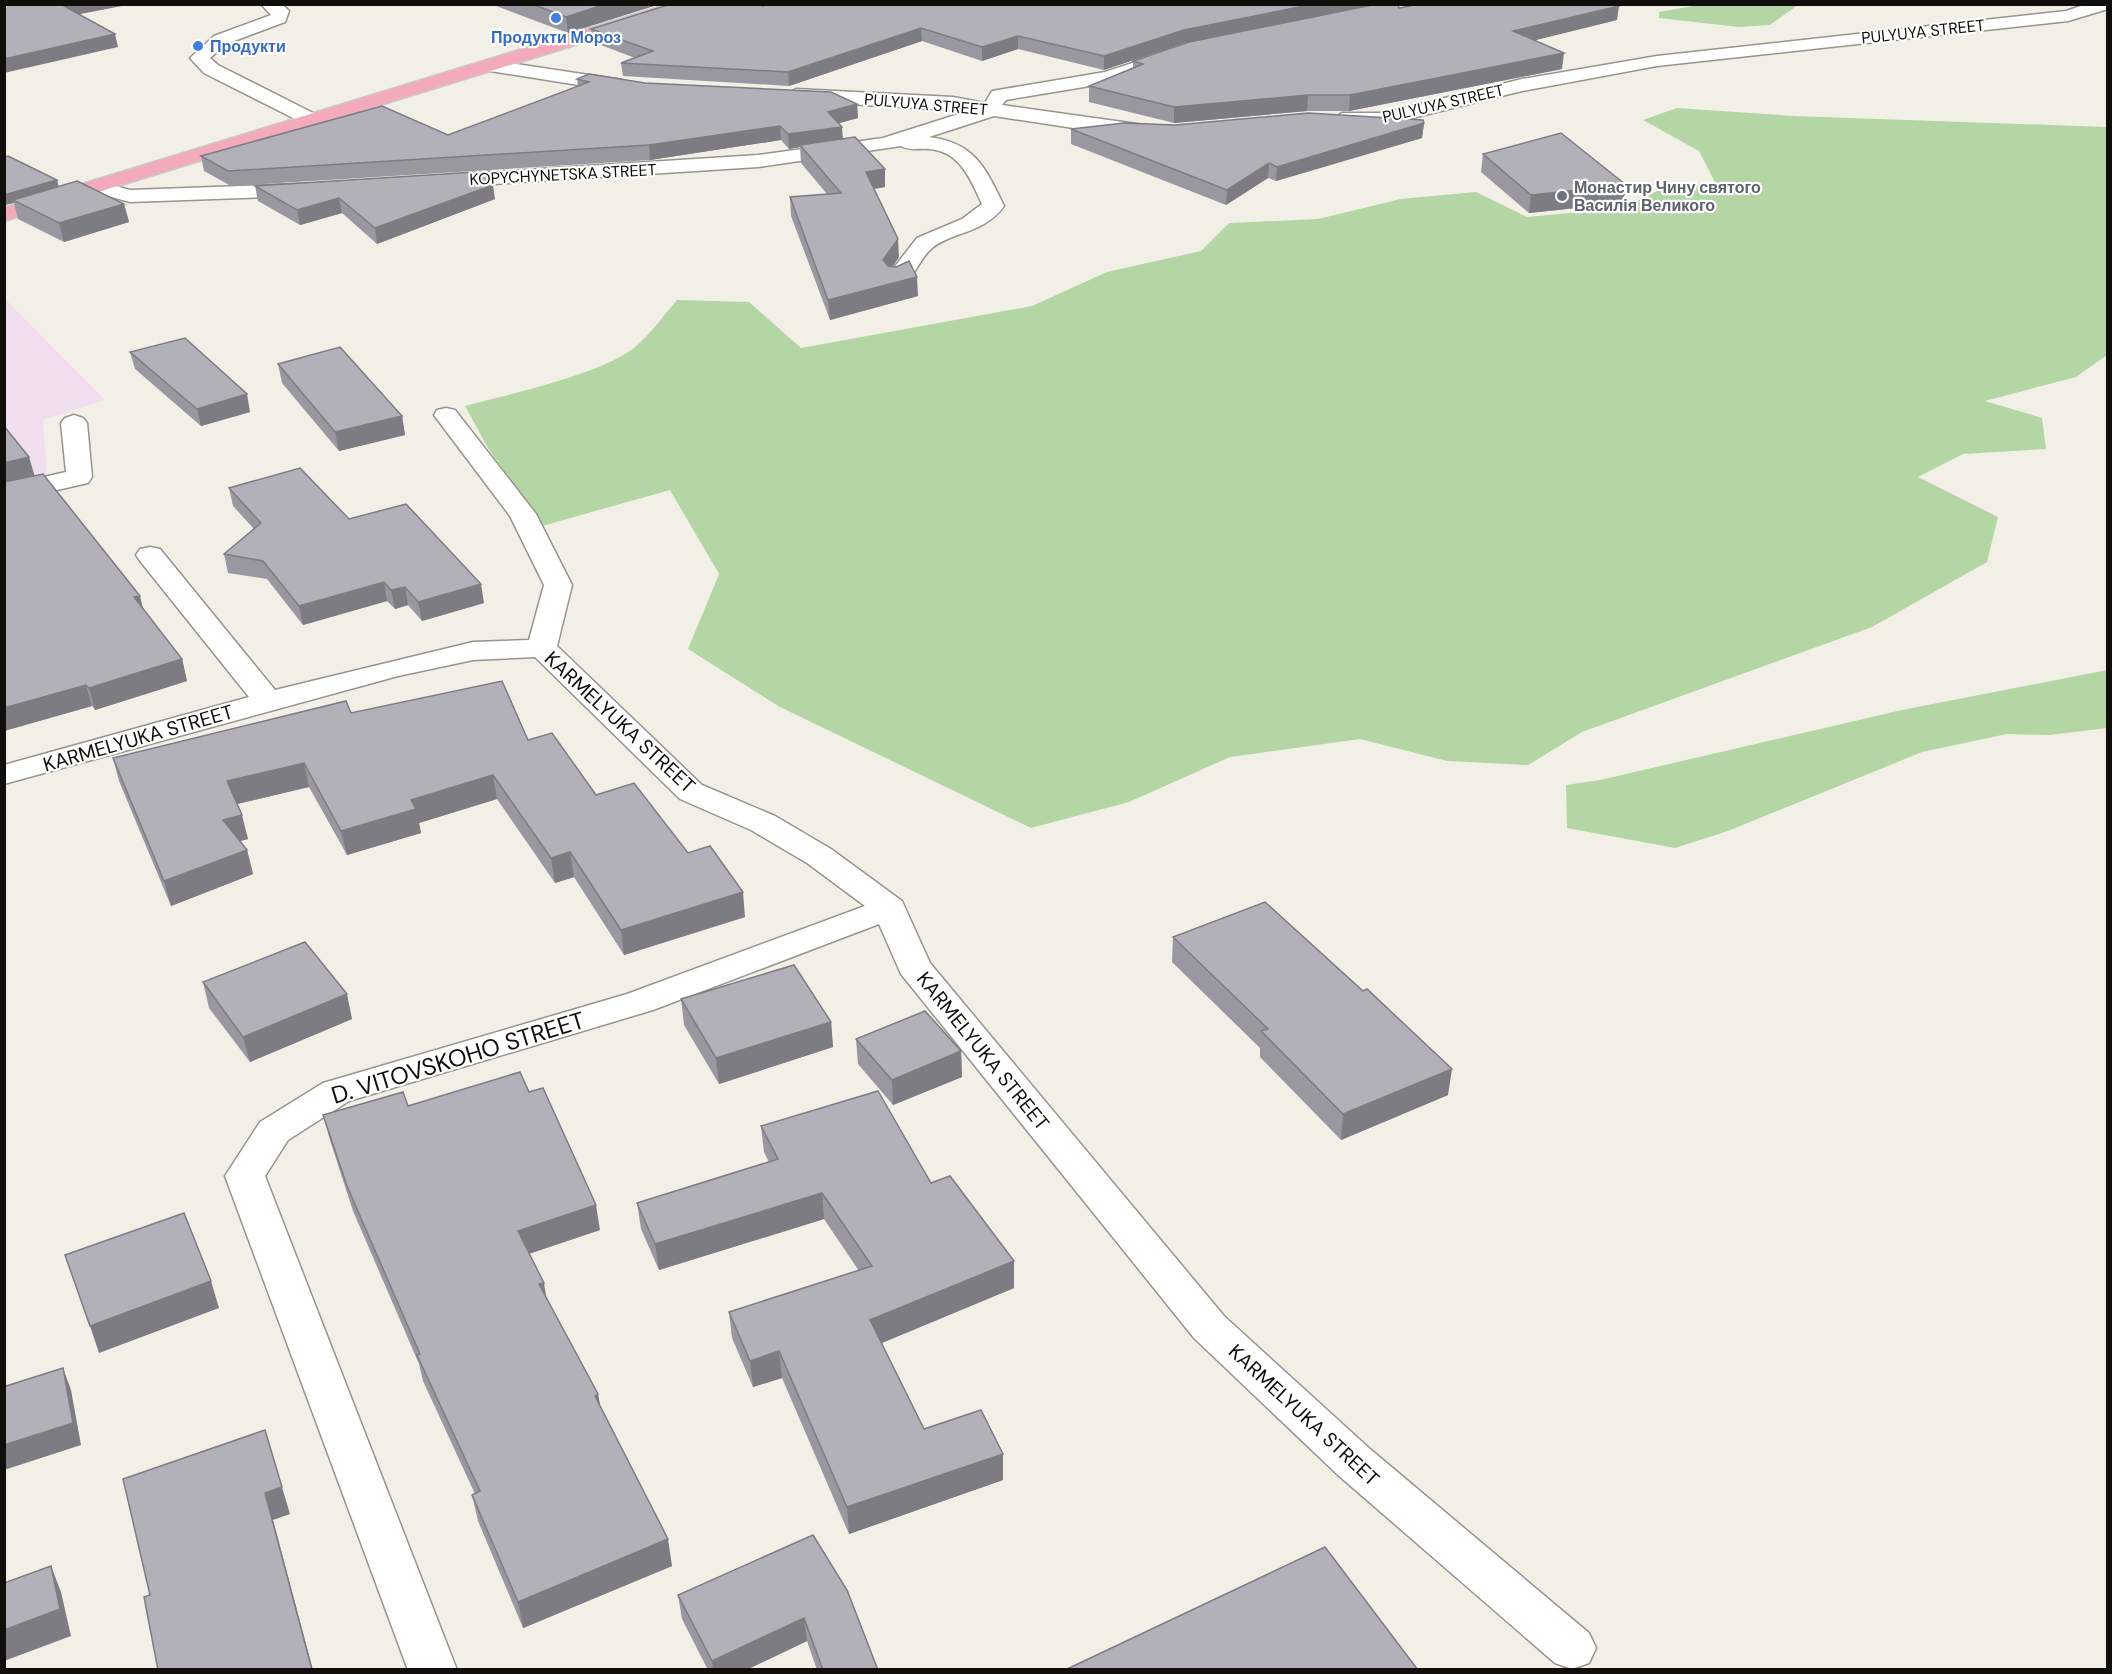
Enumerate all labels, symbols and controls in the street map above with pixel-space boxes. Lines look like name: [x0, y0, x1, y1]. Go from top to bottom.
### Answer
marker: Продукти Мороз: [549, 11, 563, 25]
street label: PULYUYA STREET: [1860, 15, 1986, 48]
place label: Продукти Мороз: [491, 27, 621, 48]
place label: Продукти: [210, 36, 286, 57]
marker: Продукти: [191, 39, 205, 53]
street label: PULYUYA STREET: [1380, 79, 1506, 128]
street label: PULYUYA STREET: [863, 89, 989, 120]
street label: KOPYCHYNETSKA STREET: [469, 159, 657, 190]
place label: Монастир Чину святого Василія Великого: [1574, 177, 1761, 216]
marker: Монастир Чину святого Василія Великого: [1555, 189, 1569, 203]
street label: KARMELYUKA STREET: [539, 645, 701, 799]
street label: KARMELYUKA STREET: [40, 698, 236, 778]
street label: KARMELYUKA STREET: [911, 966, 1055, 1136]
street label: D. VITOVSKOHO STREET: [328, 1004, 588, 1111]
street label: KARMELYUKA STREET: [1223, 1338, 1385, 1492]

